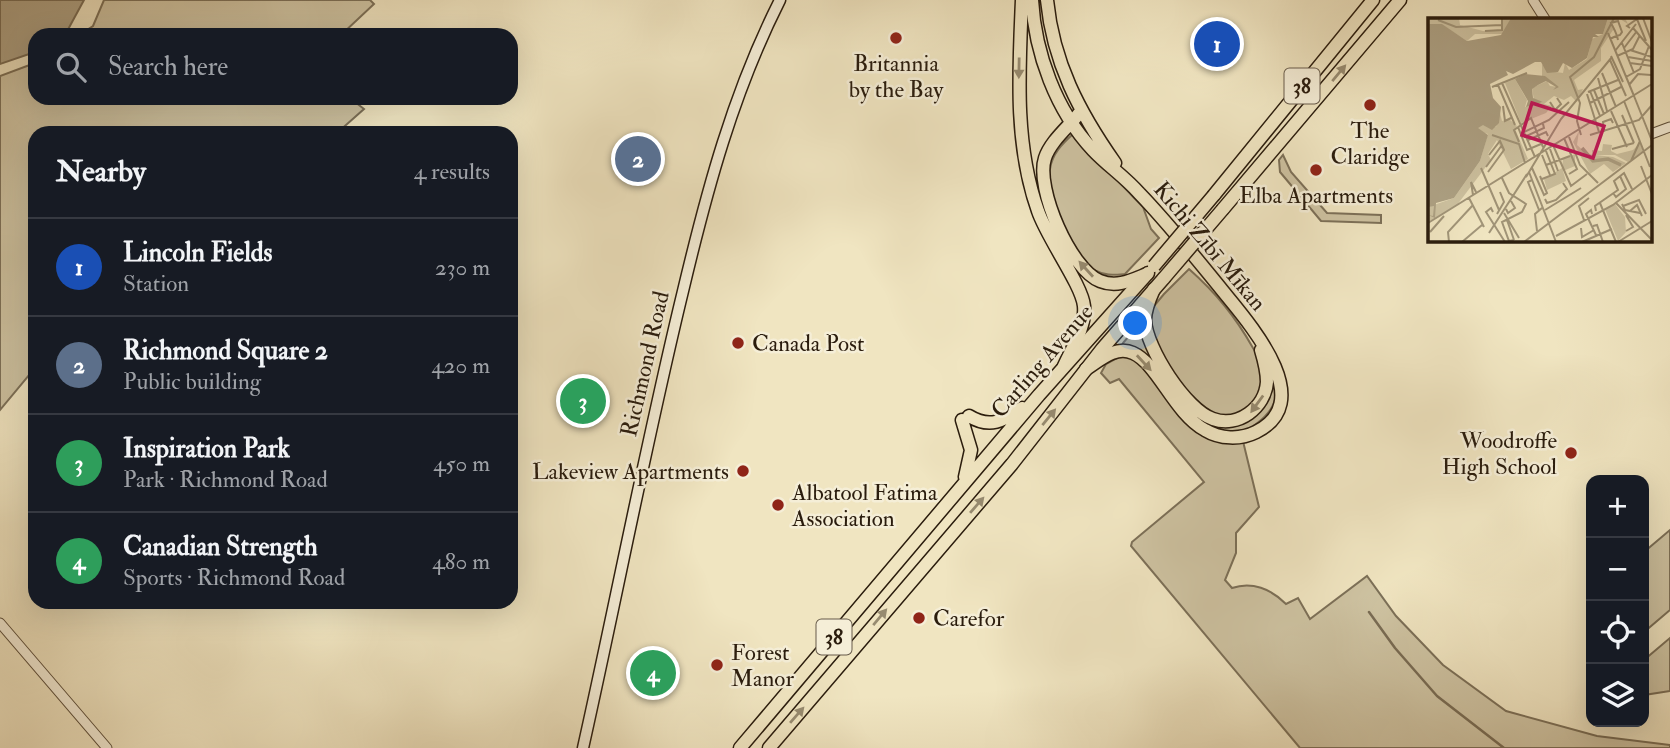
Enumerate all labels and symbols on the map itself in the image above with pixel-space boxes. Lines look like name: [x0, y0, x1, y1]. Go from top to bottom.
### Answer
pin: 1: [1194, 18, 1240, 70]
inset map: [1428, 18, 1652, 242]
marker: Britannia by the Bay: [888, 30, 904, 46]
place label: Britannia by the Bay: [849, 49, 944, 104]
one-way arrow: [1013, 57, 1025, 79]
one-way arrow: [1331, 64, 1346, 81]
road number: 38: [1284, 68, 1320, 104]
marker: The Claridge: [1362, 97, 1378, 113]
place label: The Claridge: [1330, 116, 1410, 171]
pin: 2: [615, 133, 661, 185]
marker: Elba Apartments: [1308, 162, 1324, 178]
street label: Kichi Zībī Mīkan: [1147, 175, 1273, 317]
place label: Elba Apartments: [1239, 181, 1393, 211]
one-way arrow: [1078, 260, 1094, 278]
street label: Richmond Road: [614, 288, 676, 440]
street label: Carling Avenue: [985, 298, 1100, 424]
your location: [1118, 306, 1152, 340]
place label: Canada Post: [752, 329, 864, 358]
marker: Canada Post: [730, 335, 746, 351]
one-way arrow: [1136, 354, 1152, 372]
pin: 3: [560, 375, 606, 427]
one-way arrow: [1250, 395, 1264, 413]
one-way arrow: [1042, 408, 1056, 426]
place label: Woodroffe High School: [1442, 426, 1557, 481]
marker: Woodroffe High School: [1563, 445, 1579, 461]
place label: Lakeview Apartments: [532, 457, 729, 487]
marker: Lakeview Apartments: [735, 463, 751, 479]
place label: Albatool Fatima Association: [791, 478, 938, 533]
one-way arrow: [969, 496, 984, 513]
marker: Albatool Fatima Association: [770, 497, 786, 513]
place label: Carefor: [933, 604, 1005, 633]
one-way arrow: [873, 609, 888, 627]
marker: Carefor: [911, 610, 927, 626]
road number: 38: [816, 620, 852, 654]
place label: Forest Manor: [731, 638, 794, 693]
pin: 4: [630, 647, 676, 699]
marker: Forest Manor: [709, 657, 725, 673]
one-way arrow: [789, 706, 805, 724]

